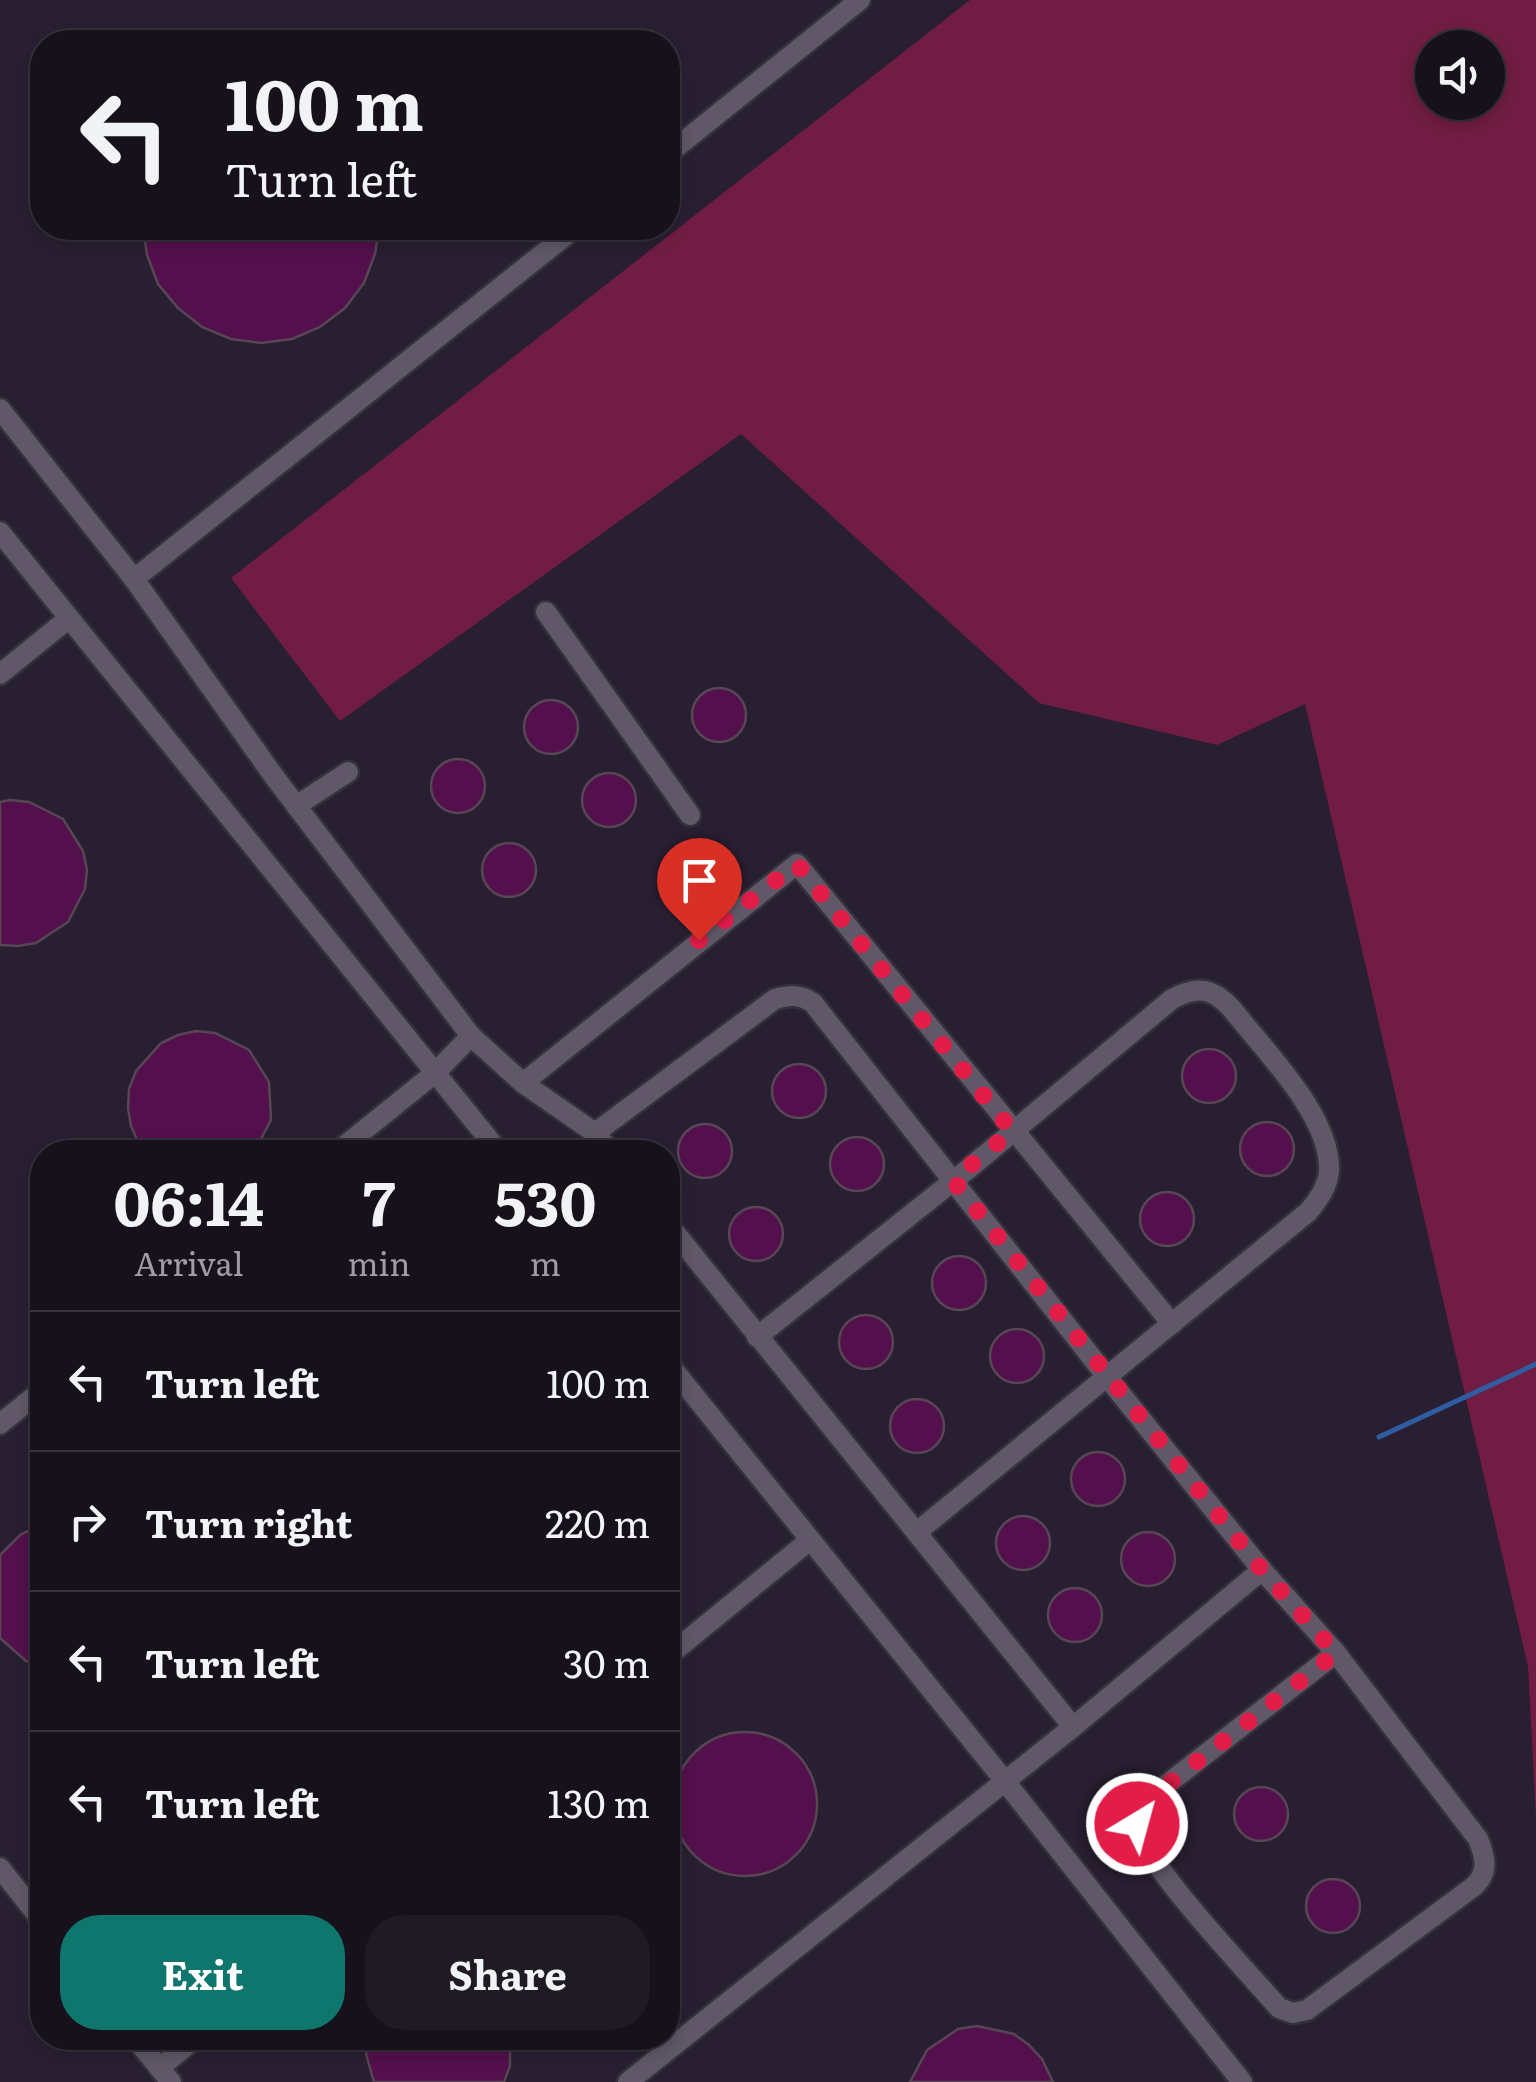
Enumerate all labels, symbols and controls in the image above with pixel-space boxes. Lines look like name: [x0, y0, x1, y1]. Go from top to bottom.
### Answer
map controls: [1415, 30, 1505, 120]
button: sound: [1415, 30, 1505, 120]
text: 100 m: [225, 49, 424, 153]
icon: left: [60, 70, 190, 200]
text: Turn left: [225, 144, 417, 211]
pin: [657, 838, 742, 941]
icon: arrive: [672, 853, 727, 908]
text: 06:14: [114, 1155, 264, 1244]
text: 7: [363, 1155, 395, 1244]
text: 530: [494, 1155, 596, 1244]
text: Arrival: [134, 1238, 243, 1286]
text: min: [348, 1238, 410, 1286]
text: m: [530, 1238, 561, 1286]
text: Turn left: [145, 1353, 320, 1410]
text: 100 m: [546, 1353, 650, 1410]
icon: left: [60, 1354, 115, 1409]
text: Turn right: [145, 1493, 352, 1550]
text: 220 m: [545, 1493, 650, 1550]
icon: right: [60, 1494, 115, 1549]
text: Turn left: [145, 1633, 320, 1690]
text: 30 m: [563, 1633, 650, 1690]
icon: left: [60, 1634, 115, 1689]
position arrow: [1085, 1772, 1189, 1876]
text: Turn left: [145, 1773, 320, 1830]
text: 130 m: [548, 1773, 650, 1830]
icon: left: [60, 1774, 115, 1829]
button: Exit: [60, 1915, 345, 2030]
button: Share: [365, 1915, 650, 2030]

